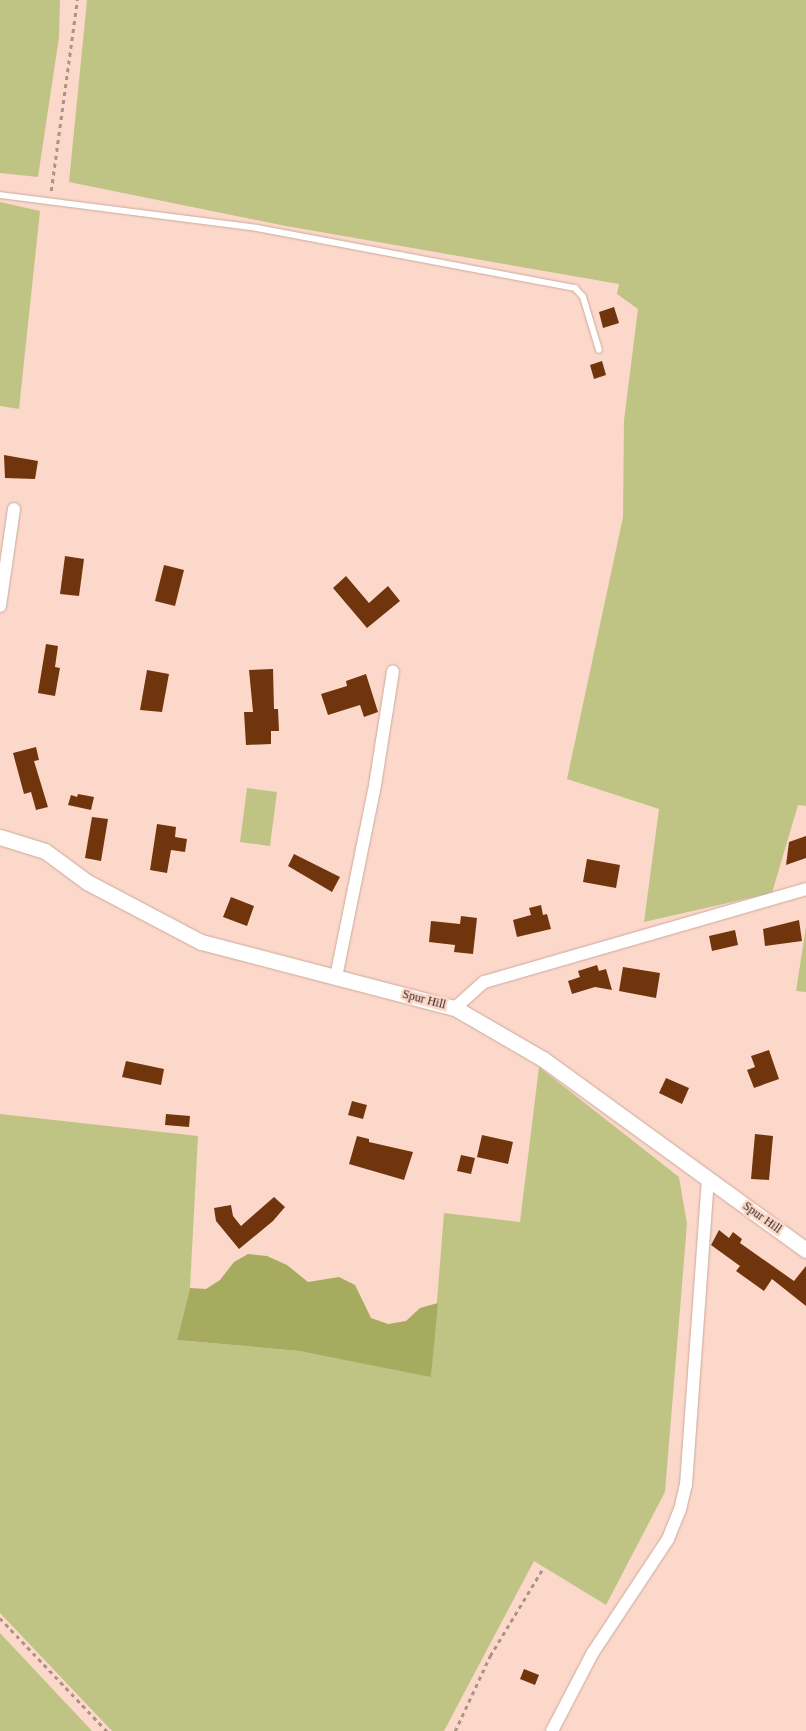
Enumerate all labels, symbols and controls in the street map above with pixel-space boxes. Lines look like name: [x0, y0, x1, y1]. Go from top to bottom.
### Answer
street label: Spur Hill: [401, 987, 447, 1013]
street label: Spur Hill: [740, 1199, 784, 1237]

